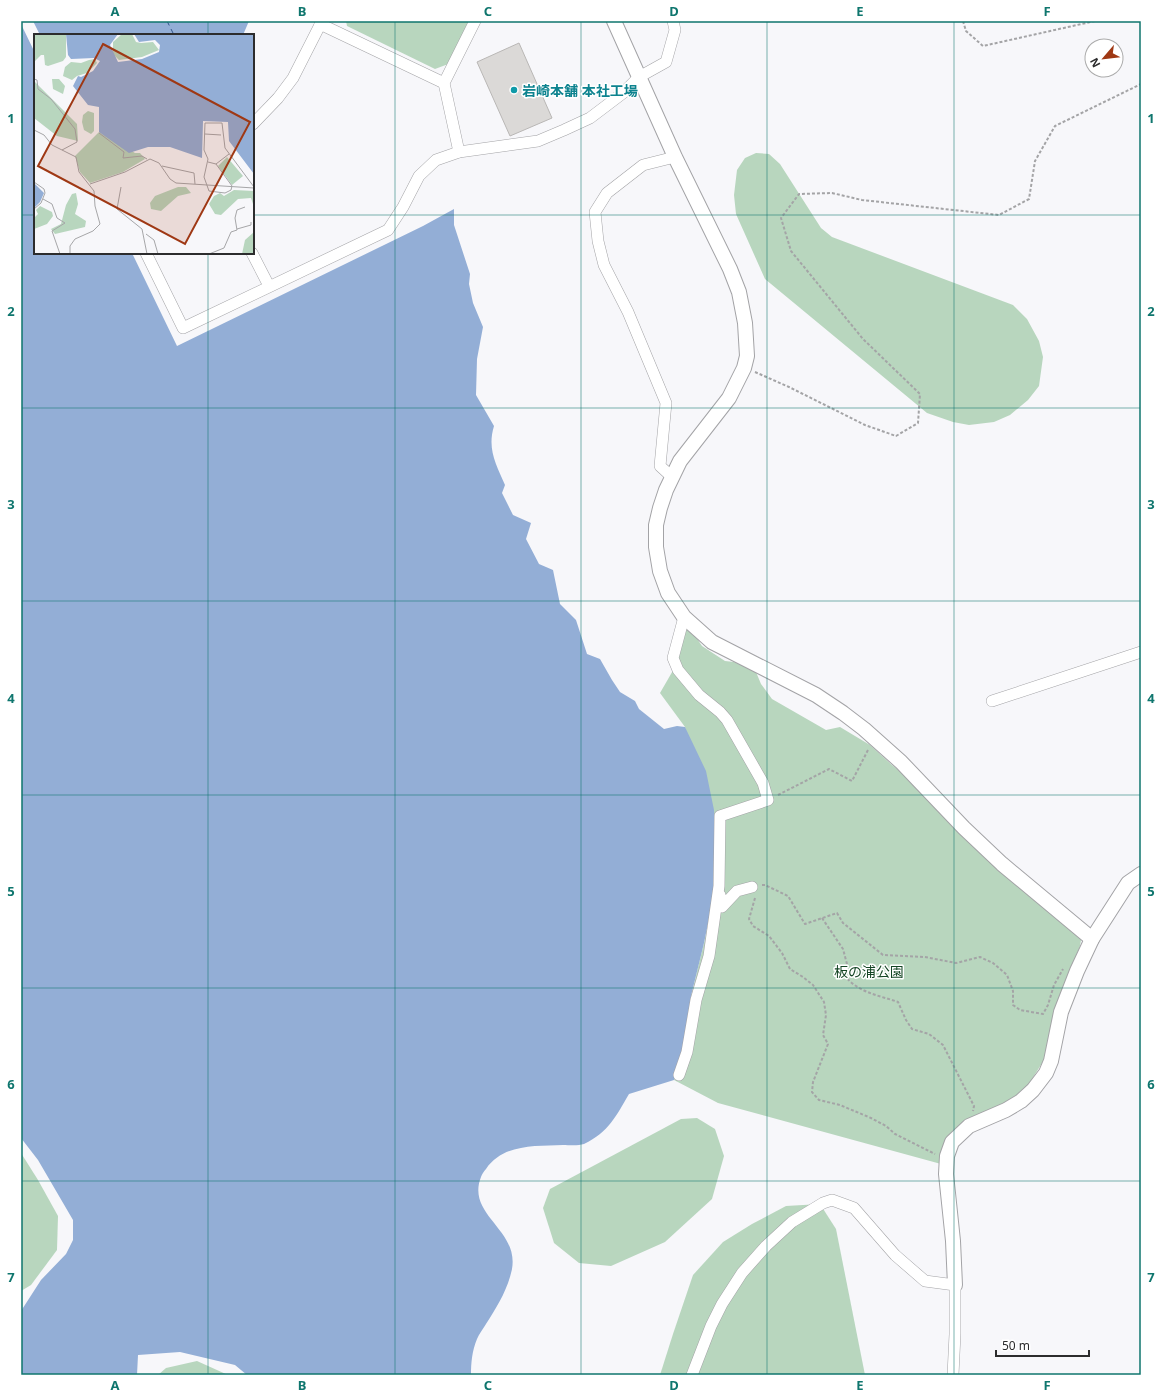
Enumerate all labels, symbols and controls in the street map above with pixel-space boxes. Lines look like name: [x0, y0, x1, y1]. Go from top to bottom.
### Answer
text: A: [111, 2, 120, 20]
text: B: [298, 2, 306, 20]
text: C: [484, 2, 492, 20]
text: D: [669, 2, 679, 20]
text: E: [856, 2, 864, 20]
text: F: [1043, 2, 1051, 20]
inset map: [34, 34, 254, 254]
north arrow: [1084, 38, 1124, 78]
text: N: [1086, 55, 1103, 70]
place label: 岩崎本舗 本社工場: [522, 81, 638, 100]
marker: 岩崎本舗 本社工場: [509, 85, 519, 95]
text: 1: [7, 109, 15, 127]
text: 1: [1147, 109, 1155, 127]
text: 2: [7, 302, 15, 320]
text: 2: [1147, 302, 1155, 320]
text: 3: [7, 495, 15, 513]
text: 3: [1147, 495, 1155, 513]
text: 4: [7, 689, 15, 707]
text: 4: [1147, 689, 1155, 707]
text: 5: [7, 882, 15, 900]
text: 5: [1147, 882, 1155, 900]
park label: 板の浦公園: [834, 962, 904, 981]
text: 6: [7, 1075, 15, 1093]
text: 6: [1147, 1075, 1155, 1093]
text: 7: [7, 1268, 15, 1286]
text: 7: [1147, 1268, 1155, 1286]
scale bar: [996, 1332, 1089, 1358]
text: 50 m: [1002, 1337, 1030, 1354]
text: A: [111, 1376, 120, 1394]
text: B: [298, 1376, 306, 1394]
text: C: [484, 1376, 492, 1394]
text: D: [669, 1376, 679, 1394]
text: E: [856, 1376, 864, 1394]
text: F: [1043, 1376, 1051, 1394]

